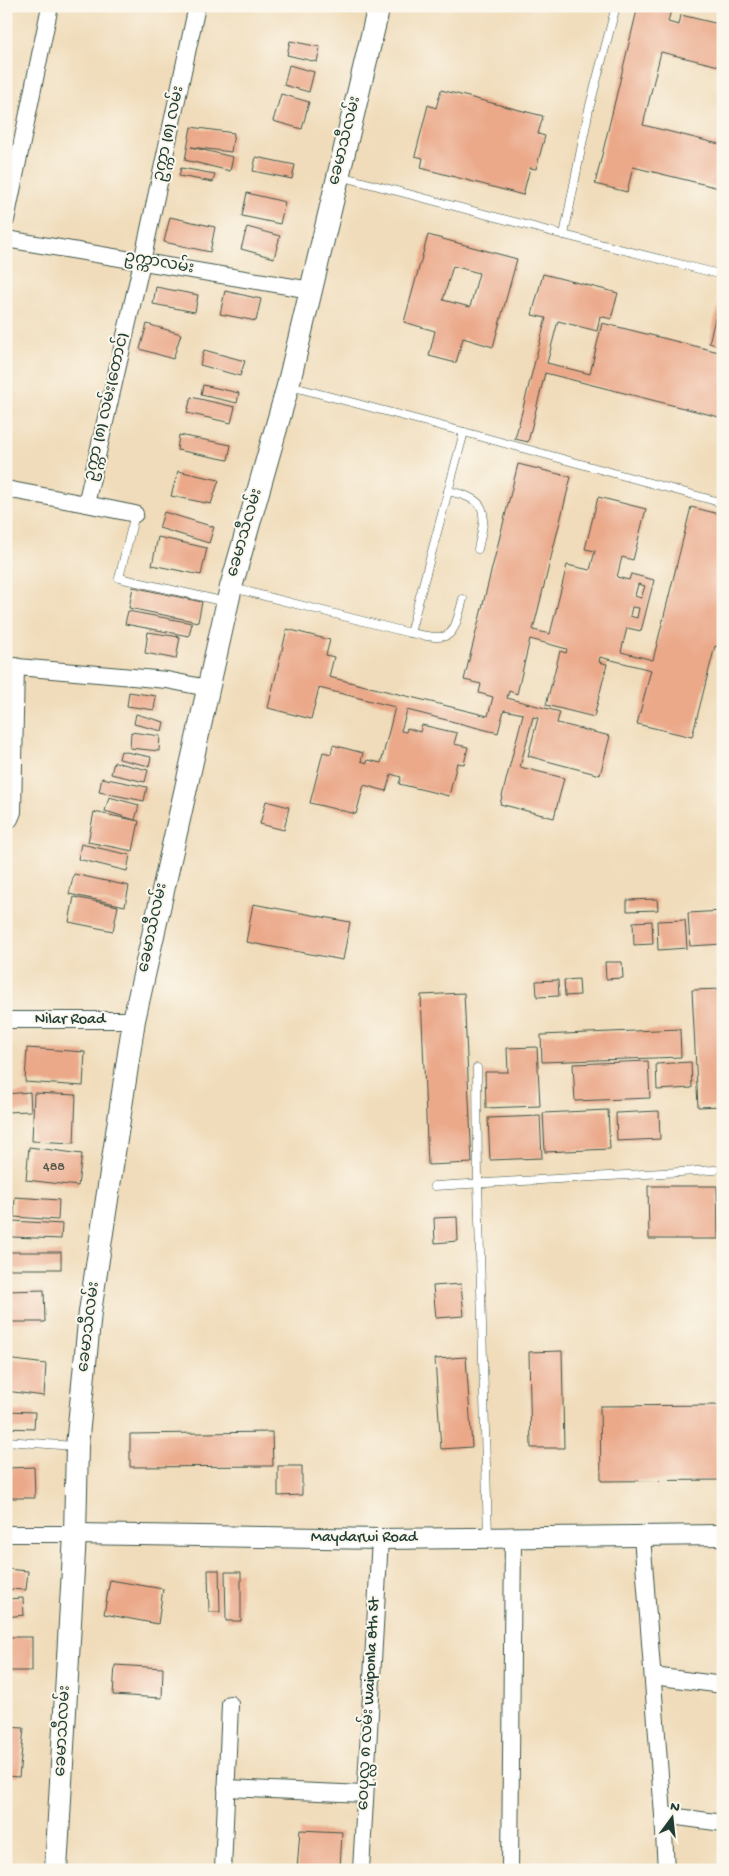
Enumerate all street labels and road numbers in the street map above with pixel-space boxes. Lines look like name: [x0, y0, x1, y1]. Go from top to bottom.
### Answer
street label: ဥက္ကာ (၈) လမ်း: [146, 83, 190, 184]
street label: ခေမာသီလမ်း: [321, 93, 366, 188]
street label: ဥက္ကာလမ်း: [123, 244, 196, 280]
street label: ဥက္ကာ (၈) လမ်း(တောင်): [77, 330, 135, 483]
street label: ခေမာသီလမ်း: [219, 485, 268, 579]
street label: ခေမာသီလမ်း: [130, 880, 173, 975]
street label: Nilar Road: [35, 1011, 107, 1030]
street label: ခေမာသီလမ်း: [70, 1280, 105, 1373]
street label: Maydarwi Road: [311, 1529, 419, 1548]
street label: ဝေပုလ္လ ၈ လမ်း Waiponla 8th St: [350, 1595, 387, 1811]
street label: ခေမာသီလမ်း: [47, 1685, 76, 1777]

